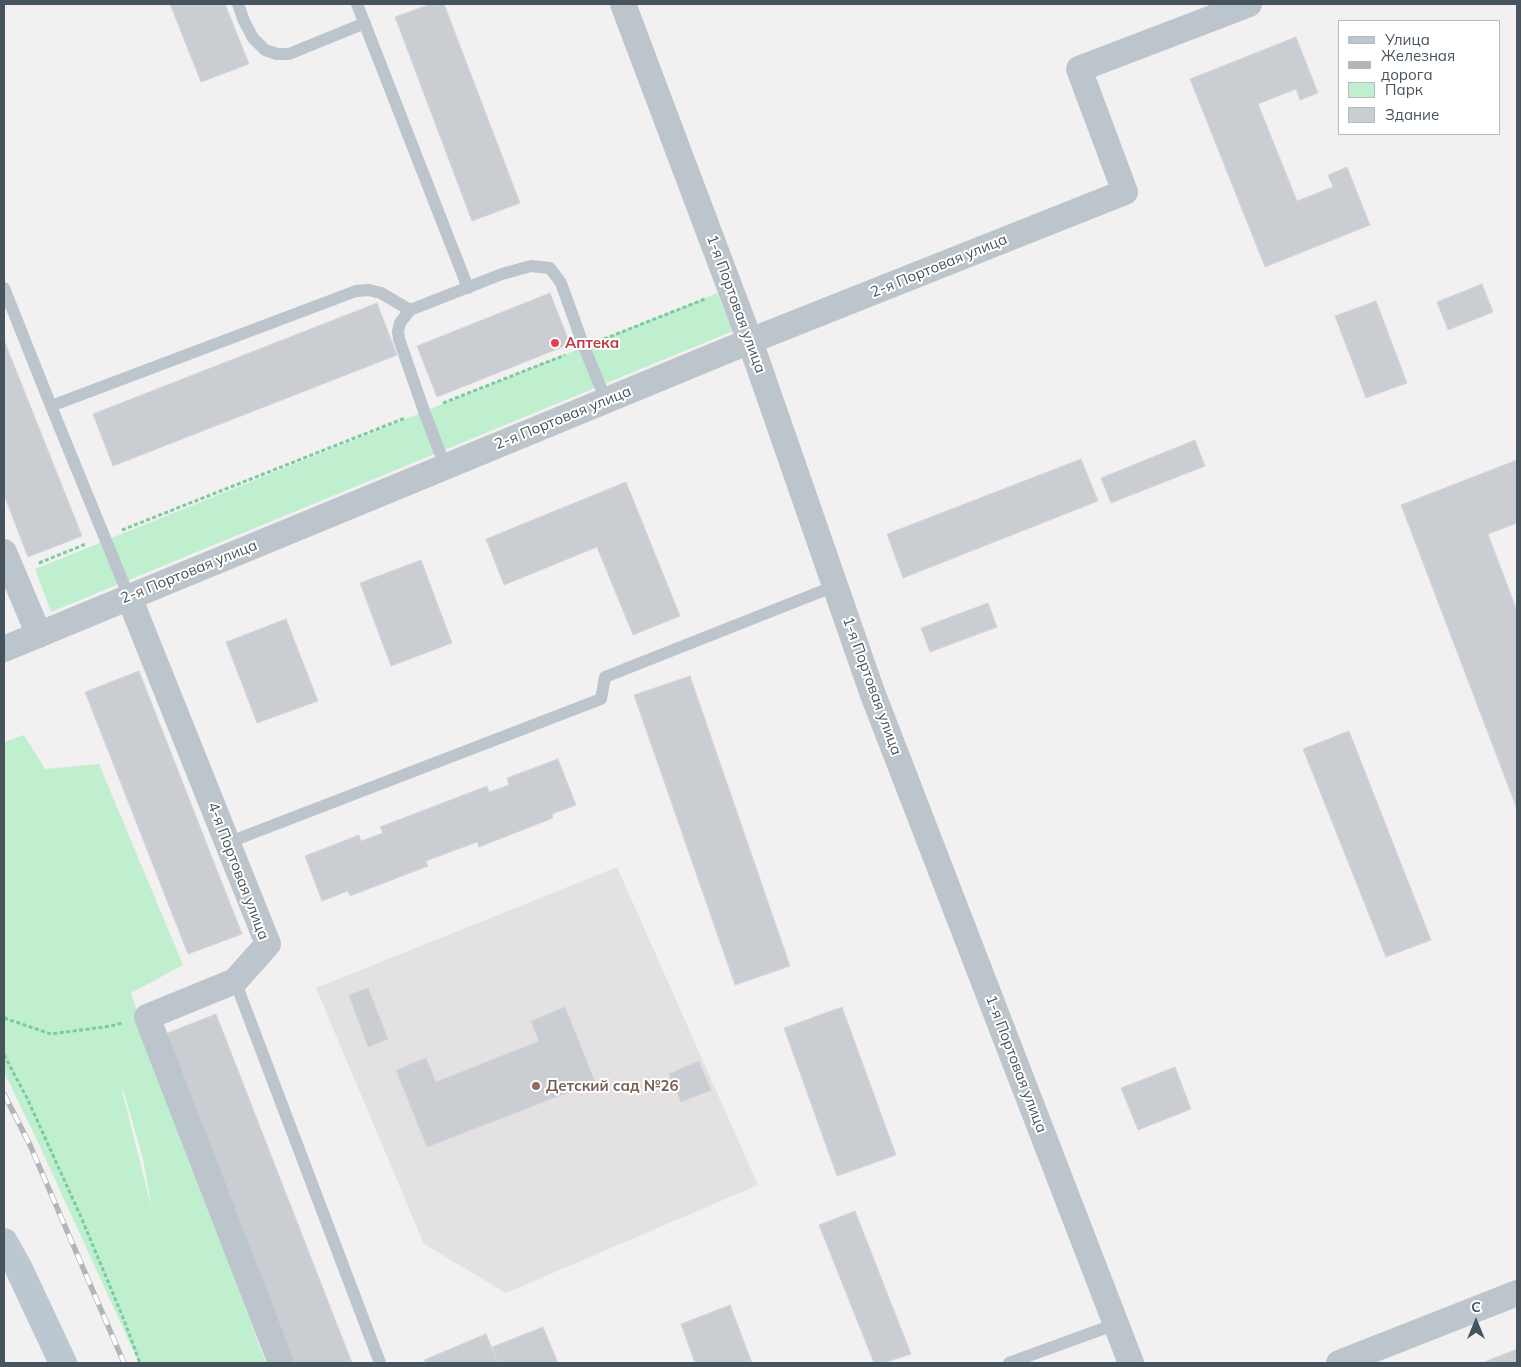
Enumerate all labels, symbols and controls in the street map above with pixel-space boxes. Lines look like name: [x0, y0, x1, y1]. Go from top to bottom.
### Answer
legend: [1338, 20, 1501, 135]
text: Улица: [1385, 30, 1430, 49]
text: Железная дорога: [1381, 46, 1455, 84]
text: Парк: [1385, 80, 1423, 99]
text: Здание: [1385, 105, 1439, 124]
street label: 2-я Портовая улица: [868, 230, 1010, 302]
street label: 1-я Портовая улица: [703, 232, 769, 376]
place label: Аптека: [565, 334, 619, 352]
marker: Аптека: [549, 337, 561, 349]
street label: 2-я Портовая улица: [492, 382, 634, 454]
street label: 2-я Портовая улица: [118, 536, 260, 608]
street label: 1-я Портовая улица: [839, 614, 905, 758]
street label: 4-я Портовая улица: [203, 800, 273, 942]
street label: 1-я Портовая улица: [981, 993, 1051, 1135]
place label: Детский сад №26: [546, 1077, 678, 1095]
marker: Детский сад №26: [530, 1080, 542, 1092]
north arrow: [1451, 1297, 1501, 1347]
text: С: [1471, 1298, 1481, 1316]

